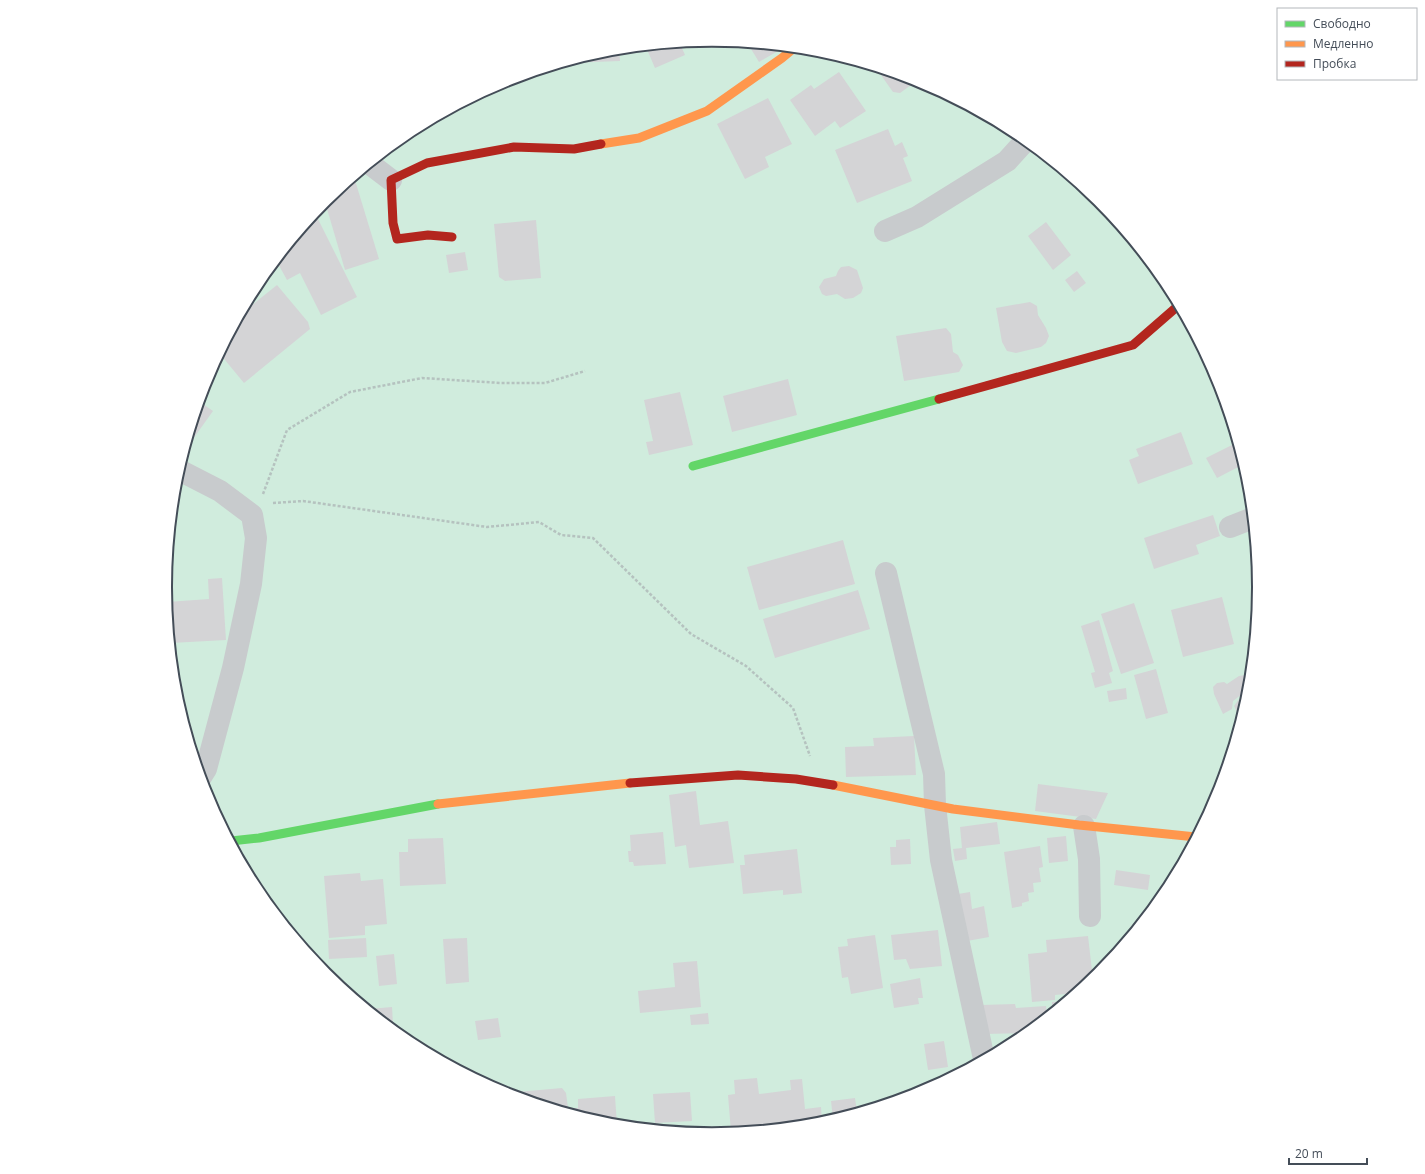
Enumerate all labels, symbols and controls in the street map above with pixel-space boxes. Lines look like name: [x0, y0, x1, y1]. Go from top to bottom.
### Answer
legend: [1277, 8, 1417, 80]
text: Свободно: [1313, 15, 1371, 32]
text: Медленно: [1313, 35, 1373, 52]
text: Пробка: [1313, 55, 1356, 72]
scale bar: [1289, 1140, 1367, 1166]
text: 20 m: [1295, 1145, 1323, 1162]

